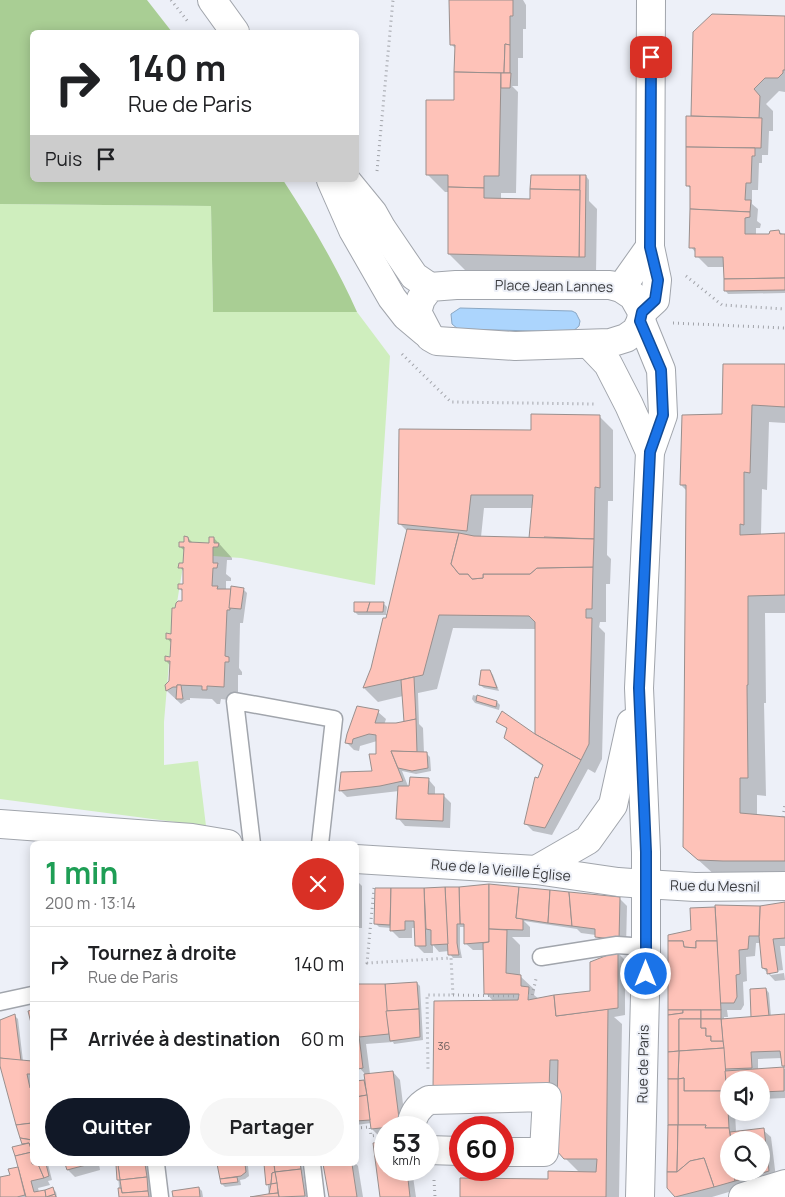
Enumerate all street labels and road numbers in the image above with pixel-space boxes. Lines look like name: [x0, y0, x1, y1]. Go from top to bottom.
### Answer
street label: Place Jean Lannes: [495, 275, 613, 296]
street label: Rue de la Vieille Église: [430, 854, 572, 885]
street label: Rue du Mesnil: [670, 875, 760, 896]
street label: Rue de Paris: [632, 1024, 653, 1104]

